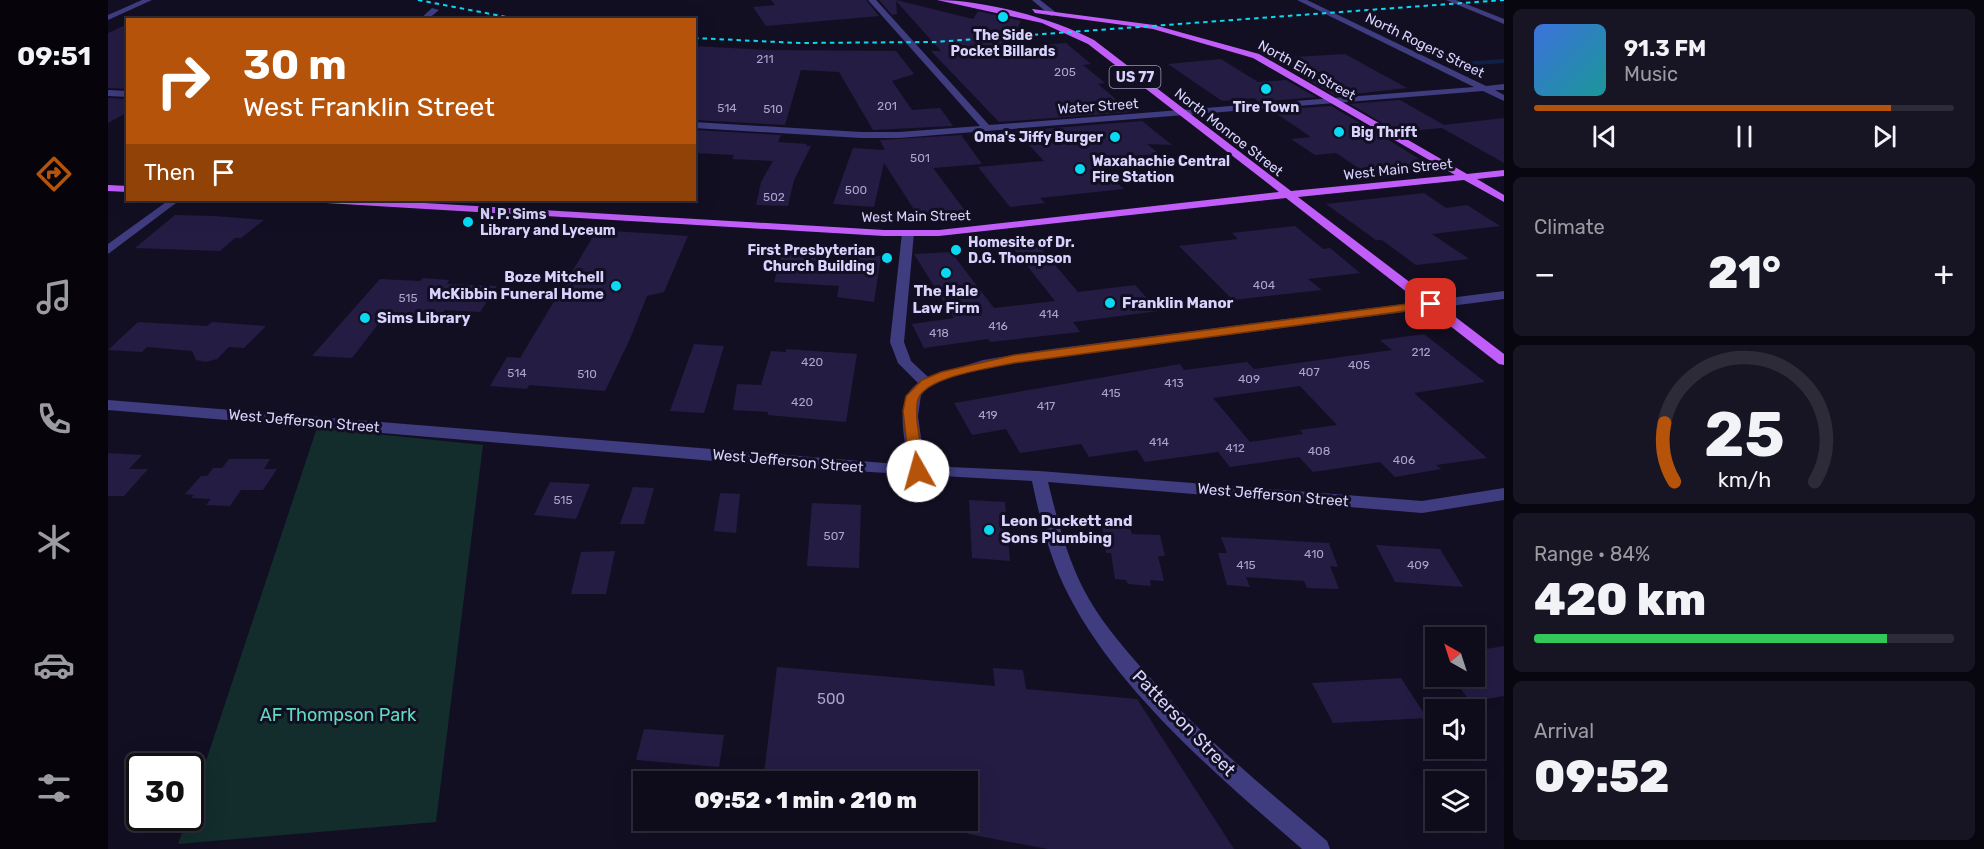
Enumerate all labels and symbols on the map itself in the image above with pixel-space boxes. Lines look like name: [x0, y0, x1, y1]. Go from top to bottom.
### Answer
street label: North Rogers Street: [1363, 9, 1487, 82]
marker: The Side Pocket Billards: [996, 10, 1010, 24]
place label: The Side Pocket Billards: [951, 27, 1056, 60]
street label: North Elm Street: [1255, 37, 1359, 104]
house number: 211: [756, 52, 774, 66]
house number: 205: [1054, 65, 1076, 79]
road number: US 77: [1110, 66, 1160, 88]
marker: Tire Town: [1259, 82, 1273, 96]
street label: North Monroe Street: [1171, 85, 1287, 180]
street label: Water Street: [1057, 95, 1139, 118]
house number: 201: [877, 99, 897, 113]
place label: Tire Town: [1233, 99, 1299, 116]
house number: 514: [717, 101, 737, 115]
house number: 510: [763, 102, 783, 116]
place label: Big Thrift: [1351, 124, 1418, 141]
marker: Big Thrift: [1332, 125, 1346, 139]
place label: Oma's Jiffy Burger: [974, 129, 1104, 146]
marker: Oma's Jiffy Burger: [1108, 130, 1122, 144]
house number: 501: [910, 151, 930, 165]
place label: Waxahachie Central Fire Station: [1092, 153, 1230, 186]
street label: West Main Street: [1343, 155, 1454, 184]
marker: Waxahachie Central Fire Station: [1073, 162, 1087, 176]
house number: 500: [845, 183, 867, 197]
house number: 502: [763, 190, 785, 204]
place label: N. P. Sims Library and Lyceum: [480, 206, 616, 239]
street label: West Main Street: [861, 207, 971, 226]
marker: N. P. Sims Library and Lyceum: [461, 215, 475, 229]
place label: Homesite of Dr. D.G. Thompson: [968, 234, 1075, 267]
place label: First Presbyterian Church Building: [748, 242, 875, 275]
marker: Homesite of Dr. D.G. Thompson: [949, 243, 963, 257]
marker: First Presbyterian Church Building: [880, 251, 894, 265]
marker: The Hale Law Firm: [939, 266, 953, 280]
place label: Boze Mitchell McKibbin Funeral Home: [429, 268, 604, 303]
house number: 404: [1253, 278, 1276, 292]
pin: [1405, 278, 1456, 329]
marker: Boze Mitchell McKibbin Funeral Home: [609, 279, 623, 293]
place label: The Hale Law Firm: [912, 282, 980, 317]
house number: 515: [398, 291, 418, 305]
place label: Franklin Manor: [1122, 294, 1234, 312]
marker: Franklin Manor: [1103, 296, 1117, 310]
house number: 414: [1039, 307, 1059, 321]
place label: Sims Library: [377, 309, 471, 327]
marker: Sims Library: [358, 311, 372, 325]
house number: 416: [988, 319, 1008, 333]
house number: 418: [929, 326, 949, 340]
house number: 212: [1411, 345, 1431, 359]
house number: 420: [801, 355, 823, 369]
house number: 405: [1348, 358, 1370, 372]
house number: 407: [1298, 365, 1320, 379]
house number: 514: [507, 366, 527, 380]
house number: 510: [577, 367, 597, 381]
house number: 409: [1238, 372, 1260, 386]
house number: 413: [1164, 376, 1184, 390]
house number: 415: [1101, 386, 1121, 400]
house number: 420: [791, 395, 813, 409]
house number: 417: [1037, 399, 1055, 413]
street label: West Jefferson Street: [228, 405, 381, 437]
house number: 419: [978, 408, 998, 422]
house number: 414: [1149, 435, 1169, 449]
position arrow: [886, 439, 950, 503]
house number: 412: [1225, 441, 1245, 455]
house number: 408: [1308, 444, 1330, 458]
street label: West Jefferson Street: [712, 445, 865, 477]
house number: 406: [1393, 453, 1415, 467]
street label: West Jefferson Street: [1197, 479, 1350, 511]
house number: 515: [553, 493, 573, 507]
place label: Leon Duckett and Sons Plumbing: [1001, 512, 1132, 547]
marker: Leon Duckett and Sons Plumbing: [982, 523, 996, 537]
house number: 507: [824, 529, 844, 543]
house number: 410: [1304, 547, 1324, 561]
house number: 415: [1236, 558, 1256, 572]
house number: 409: [1407, 558, 1429, 572]
north arrow: [1425, 627, 1485, 687]
street label: Patterson Street: [1128, 665, 1240, 781]
house number: 500: [817, 690, 845, 708]
park label: AF Thompson Park: [260, 704, 417, 726]
speed limit sign: 30: [126, 753, 204, 831]

